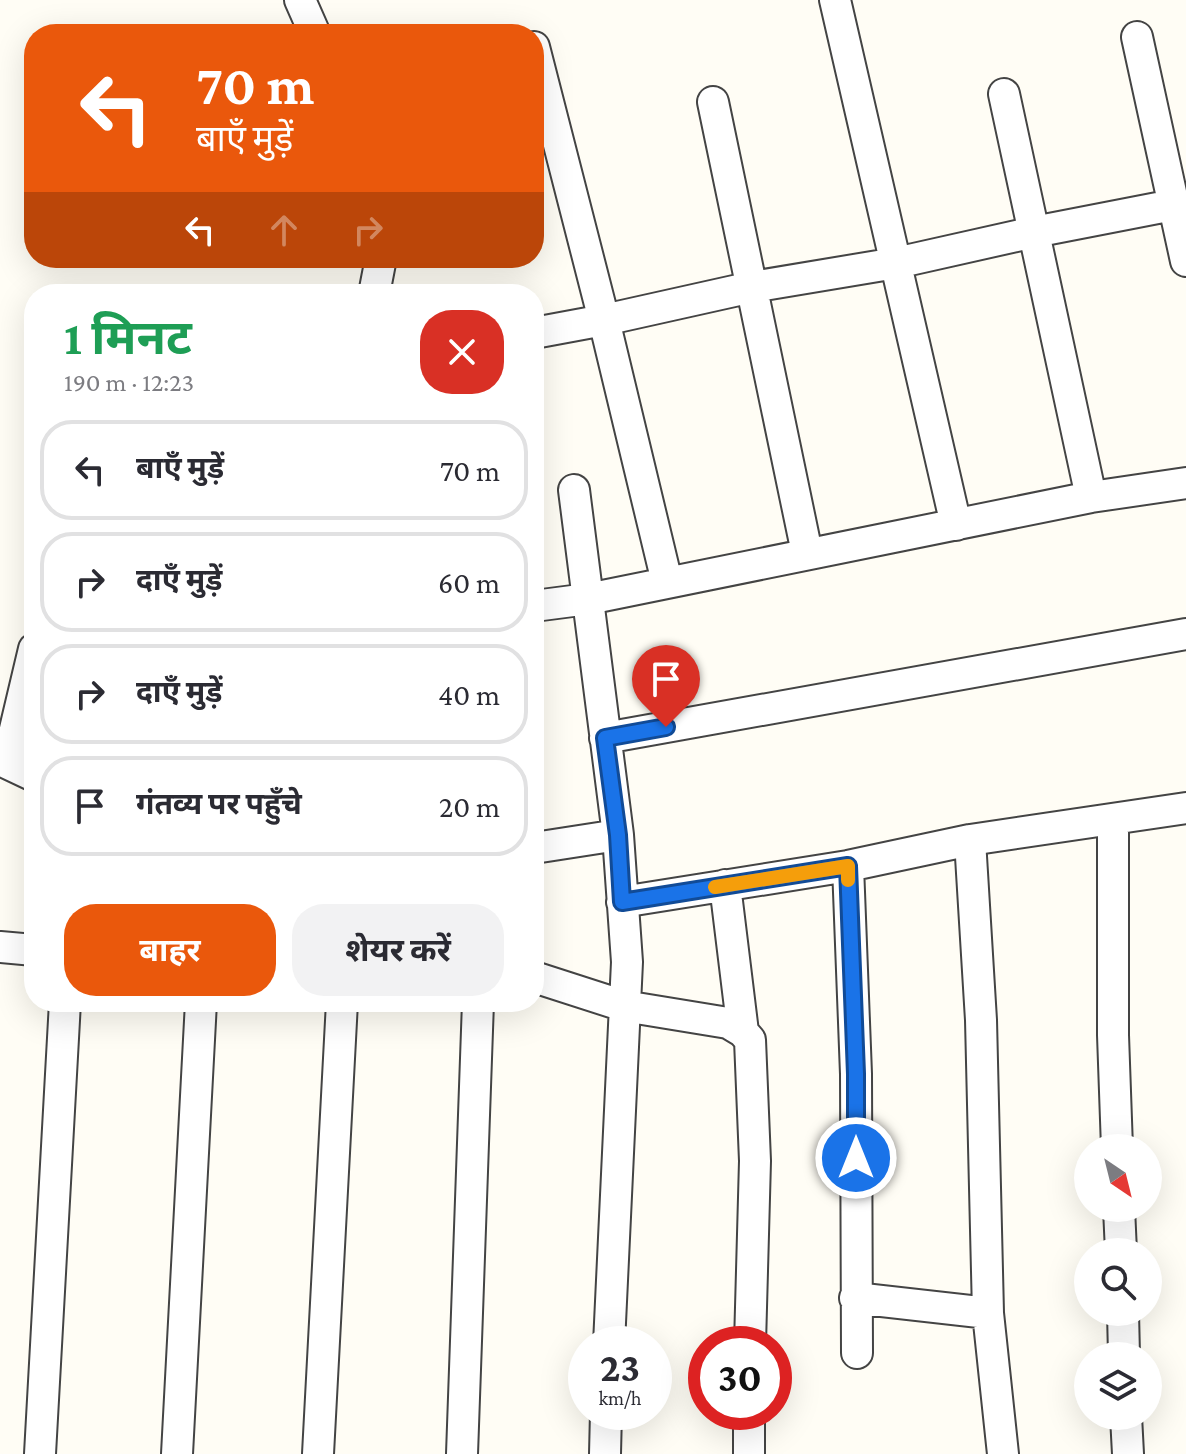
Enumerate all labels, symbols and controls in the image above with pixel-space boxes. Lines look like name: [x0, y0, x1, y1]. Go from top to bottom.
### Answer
text: 70 m: [196, 54, 315, 116]
icon: left: [64, 56, 168, 160]
text: बाएँ मुड़ें: [196, 119, 293, 159]
icon: left: [178, 208, 222, 252]
icon: ahead: [262, 208, 306, 252]
icon: right: [346, 208, 390, 252]
button: close: [420, 310, 504, 394]
text: 1 मिनट: [64, 311, 192, 364]
text: 190 m · 12:23: [64, 368, 194, 397]
icon: left: [68, 448, 112, 492]
text: बाएँ मुड़ें: [136, 451, 224, 484]
text: 70 m: [440, 454, 500, 487]
icon: right: [68, 560, 112, 604]
text: दाएँ मुड़ें: [136, 563, 222, 596]
text: 60 m: [438, 566, 500, 599]
pin: [632, 645, 700, 727]
icon: arrive: [644, 657, 688, 701]
icon: right: [68, 672, 112, 716]
text: दाएँ मुड़ें: [136, 675, 222, 708]
text: 40 m: [438, 678, 500, 711]
icon: arrive: [68, 784, 112, 828]
text: गंतव्य पर पहुँचे: [136, 787, 302, 820]
text: 20 m: [439, 790, 500, 823]
button: बाहर: [64, 904, 276, 996]
button: शेयर करें: [292, 904, 504, 996]
position arrow: [814, 1116, 898, 1200]
north arrow: [1074, 1134, 1162, 1222]
map controls: [1074, 1134, 1162, 1430]
button: search: [1074, 1238, 1162, 1326]
speed limit sign: 30: [688, 1326, 792, 1430]
button: layers: [1074, 1342, 1162, 1430]
text: 23: [600, 1345, 640, 1390]
text: km/h: [598, 1387, 642, 1409]

